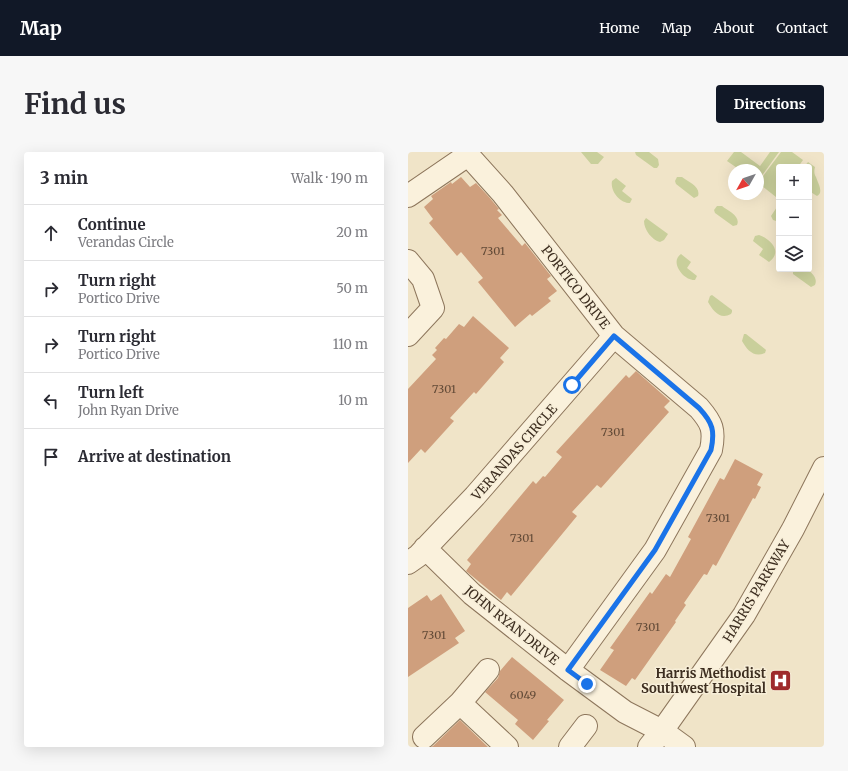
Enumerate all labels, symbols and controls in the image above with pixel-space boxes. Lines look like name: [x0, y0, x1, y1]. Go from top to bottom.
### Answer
text: Map: [20, 16, 62, 40]
text: Home: [599, 19, 640, 37]
text: Map: [662, 19, 691, 37]
text: About: [713, 19, 754, 37]
text: Contact: [776, 19, 828, 37]
button: Directions: [716, 85, 824, 123]
text: Find us: [24, 86, 126, 122]
north arrow: [728, 164, 764, 200]
map controls: [776, 164, 812, 272]
button: +: [776, 164, 812, 200]
text: 3 min: [40, 167, 88, 189]
text: Walk · 190 m: [291, 170, 368, 187]
button: −: [776, 200, 812, 236]
text: Continue: [78, 215, 146, 234]
icon: ahead: [40, 222, 62, 244]
text: 20 m: [336, 224, 368, 241]
text: Verandas Circle: [78, 234, 174, 251]
button: layers: [776, 236, 812, 272]
street label: PORTICO DRIVE: [538, 242, 614, 333]
house number: 7301: [481, 244, 505, 258]
text: Turn right: [78, 271, 156, 290]
icon: right: [40, 278, 62, 300]
text: 50 m: [336, 280, 368, 297]
text: Portico Drive: [78, 290, 160, 307]
text: Turn right: [78, 327, 156, 346]
icon: right: [40, 334, 62, 356]
text: 110 m: [333, 336, 368, 353]
text: Portico Drive: [78, 346, 160, 363]
route start: [563, 376, 581, 394]
house number: 7301: [432, 382, 456, 396]
text: Turn left: [78, 383, 144, 402]
icon: left: [40, 390, 62, 412]
text: 10 m: [338, 392, 368, 409]
street label: VERANDAS CIRCLE: [467, 400, 561, 505]
text: John Ryan Drive: [78, 402, 179, 419]
house number: 7301: [601, 425, 625, 439]
icon: arrive: [40, 446, 62, 468]
text: Arrive at destination: [78, 447, 231, 466]
house number: 7301: [706, 511, 730, 525]
house number: 7301: [510, 531, 534, 545]
street label: HARRIS PARKWAY: [719, 536, 794, 646]
street label: JOHN RYAN DRIVE: [460, 581, 563, 669]
house number: 7301: [636, 620, 660, 634]
house number: 7301: [422, 628, 446, 642]
place label: Harris Methodist Southwest Hospital: [641, 665, 767, 697]
hospital icon: Harris Methodist Southwest Hospital: [768, 667, 794, 693]
route end: [578, 675, 596, 693]
house number: 6049: [510, 688, 536, 702]

